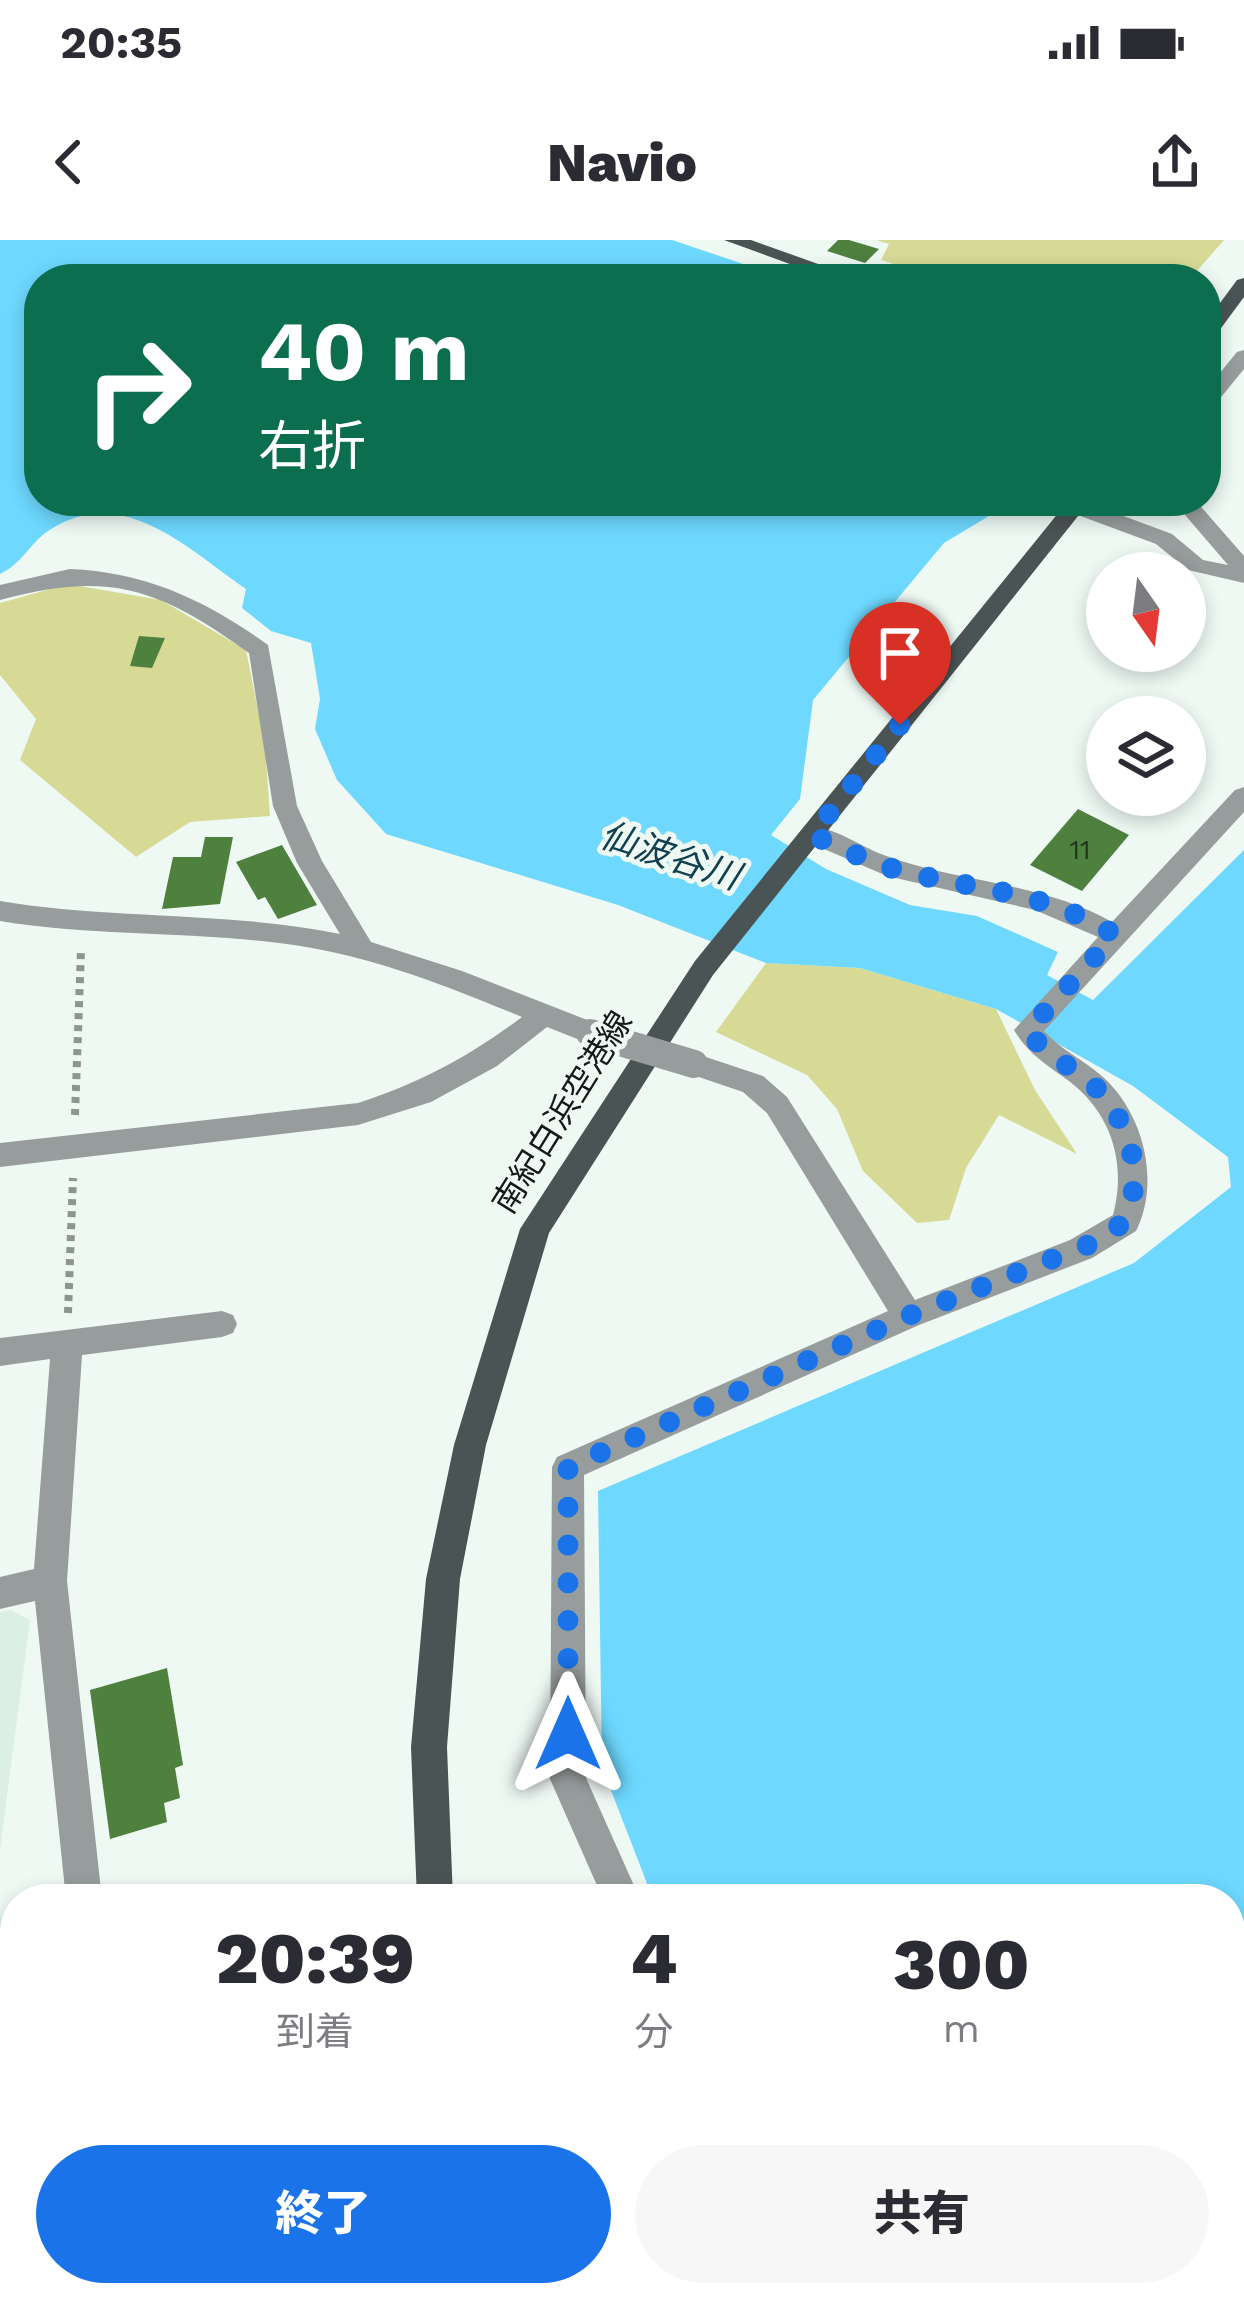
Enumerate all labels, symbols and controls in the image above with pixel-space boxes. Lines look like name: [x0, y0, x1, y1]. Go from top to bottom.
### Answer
text: 20:35: [60, 16, 182, 69]
icon: back: [36, 129, 102, 195]
icon: share: [1142, 129, 1208, 195]
text: Navio: [547, 131, 697, 194]
text: 40 m: [258, 302, 469, 400]
icon: right: [60, 312, 216, 468]
text: 右折: [258, 415, 366, 478]
north arrow: [1086, 552, 1206, 672]
map controls: [1086, 552, 1206, 816]
pin: [849, 602, 951, 725]
icon: arrive: [867, 620, 933, 686]
button: layers: [1086, 696, 1206, 816]
water label: 仙波谷川: [595, 814, 749, 899]
house number: 11: [1069, 834, 1091, 866]
street label: 南紀白浜空港線: [484, 1004, 640, 1220]
position arrow: [505, 1671, 631, 1797]
text: 20:39: [215, 1916, 415, 2000]
text: 4: [630, 1916, 678, 2000]
text: 300: [893, 1922, 1030, 2006]
text: m: [943, 2006, 980, 2051]
text: 到着: [276, 2009, 354, 2054]
text: 分: [634, 2009, 673, 2054]
button: 終了: [36, 2145, 611, 2283]
button: 共有: [635, 2145, 1209, 2283]

